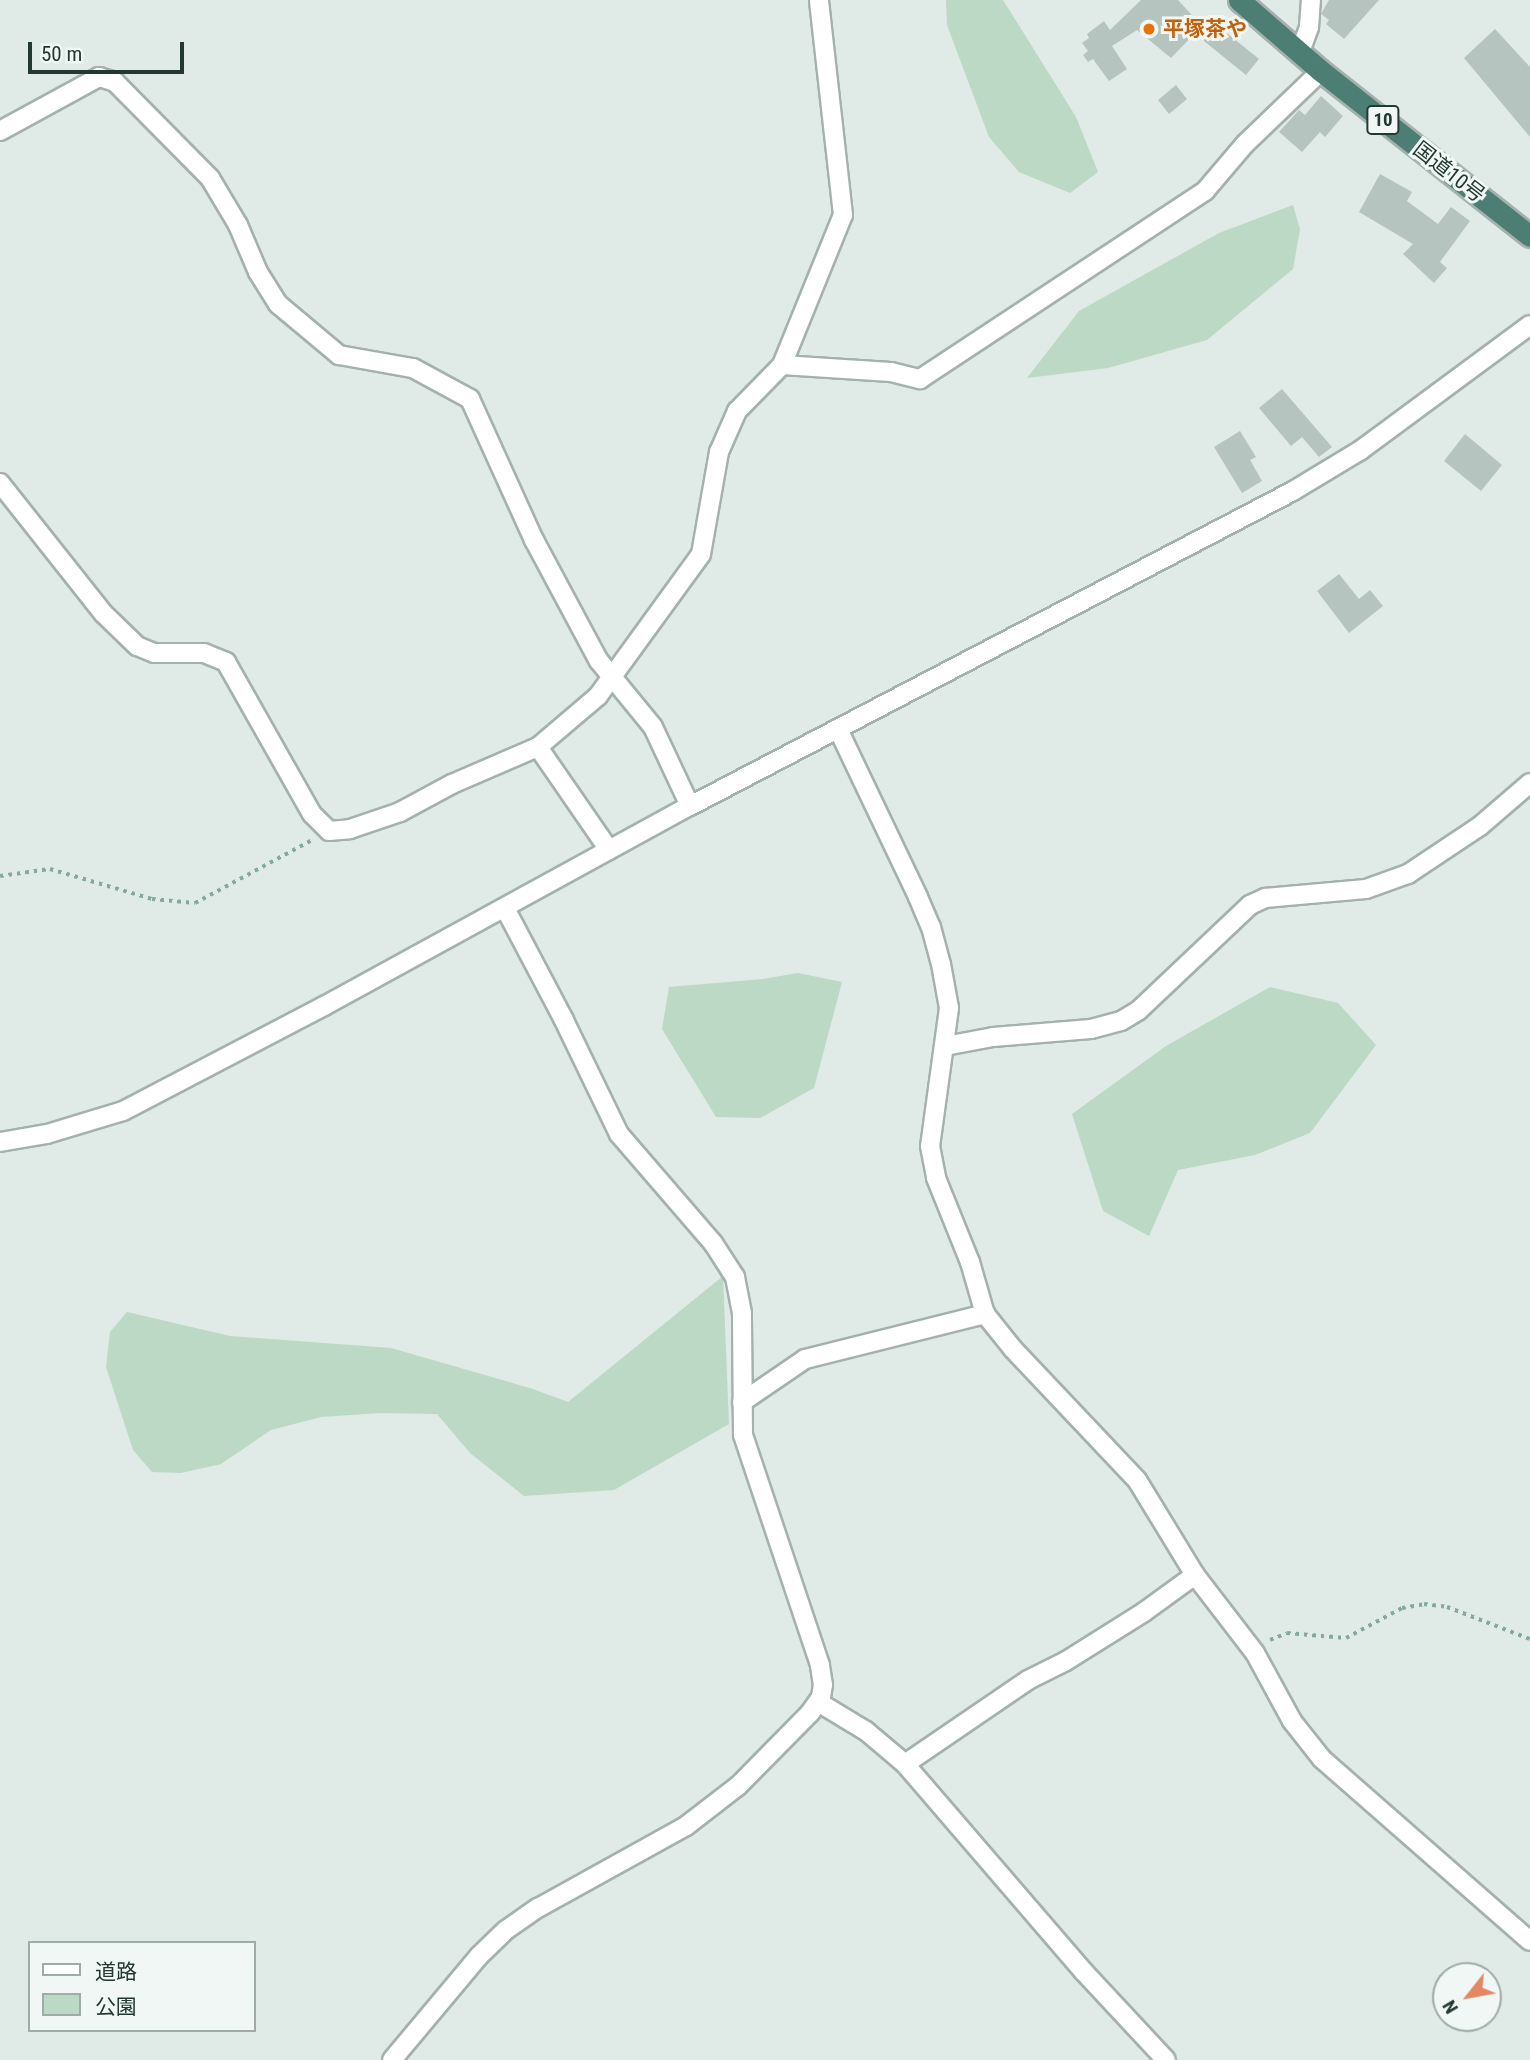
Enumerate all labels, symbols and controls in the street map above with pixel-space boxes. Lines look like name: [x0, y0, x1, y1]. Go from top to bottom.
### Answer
place label: 平塚茶や: [1163, 16, 1247, 42]
marker: 平塚茶や: [1141, 21, 1157, 37]
scale bar: [32, 28, 187, 72]
text: 50 m: [41, 42, 82, 66]
road number: 10: [1366, 104, 1400, 136]
street label: 国道10号: [1408, 136, 1490, 208]
legend: [28, 1941, 256, 2032]
text: 道路: [95, 1960, 137, 1984]
north arrow: [1432, 1962, 1502, 2032]
text: 公園: [95, 1995, 137, 2019]
text: N: [1437, 1996, 1463, 2018]

